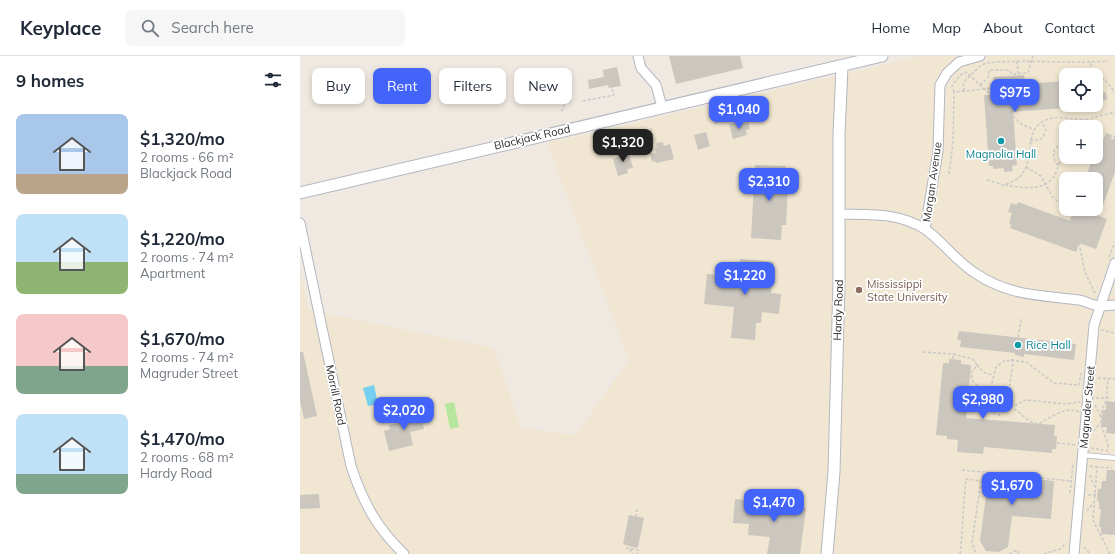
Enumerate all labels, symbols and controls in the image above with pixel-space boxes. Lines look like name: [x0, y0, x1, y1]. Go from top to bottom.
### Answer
search box: [125, 10, 405, 46]
text: Keyplace: [20, 16, 101, 40]
icon: search: [139, 17, 161, 39]
text: Search here: [171, 18, 254, 37]
text: Home: [871, 19, 910, 37]
text: Map: [932, 19, 961, 37]
text: About: [983, 19, 1023, 37]
text: Contact: [1045, 19, 1095, 37]
chip: Buy: [312, 68, 365, 104]
chip: Rent: [373, 68, 431, 104]
chip: Filters: [439, 68, 506, 104]
chip: New: [514, 68, 572, 104]
map controls: [1059, 68, 1103, 216]
button: locate: [1059, 68, 1103, 112]
icon: filters: [262, 69, 284, 91]
text: 9 homes: [16, 70, 84, 91]
pin: $975: [991, 79, 1039, 113]
text: $975: [999, 84, 1031, 100]
pin: $1,040: [706, 96, 772, 130]
text: $1,040: [718, 101, 760, 117]
button: +: [1059, 120, 1103, 164]
street label: Blackjack Road: [492, 121, 572, 153]
text: $1,320/mo: [140, 128, 225, 149]
pin: $1,320: [590, 129, 656, 163]
icon: home: [48, 130, 96, 178]
text: $1,320: [602, 134, 644, 150]
marker: Magnolia Hall: [996, 136, 1006, 146]
street label: Morgan Avenue: [919, 141, 945, 223]
place label: Magnolia Hall: [966, 147, 1036, 161]
text: 2 rooms · 66 m²: [140, 149, 234, 165]
text: Blackjack Road: [140, 165, 232, 181]
pin: $2,310: [736, 168, 802, 202]
button: −: [1059, 172, 1103, 216]
text: $2,310: [748, 173, 790, 189]
text: $1,220/mo: [140, 228, 225, 249]
icon: home: [48, 230, 96, 278]
text: 2 rooms · 74 m²: [140, 249, 234, 265]
pin: $1,220: [712, 262, 778, 296]
text: Apartment: [140, 265, 205, 281]
text: $1,220: [724, 267, 766, 283]
place label: Mississippi State University: [867, 277, 948, 304]
street label: Hardy Road: [830, 279, 846, 341]
marker: Mississippi State University: [854, 285, 864, 295]
text: $1,670/mo: [140, 328, 225, 349]
icon: home: [48, 330, 96, 378]
place label: Rice Hall: [1026, 338, 1071, 352]
marker: Rice Hall: [1013, 340, 1023, 350]
text: 2 rooms · 74 m²: [140, 349, 234, 365]
street label: Morrill Road: [323, 364, 349, 426]
text: Magruder Street: [140, 365, 238, 381]
street label: Magruder Street: [1076, 365, 1098, 449]
pin: $2,980: [950, 386, 1016, 420]
text: $2,980: [962, 391, 1004, 407]
pin: $2,020: [371, 397, 437, 431]
text: $2,020: [383, 402, 425, 418]
text: $1,470/mo: [140, 428, 225, 449]
icon: home: [48, 430, 96, 478]
text: 2 rooms · 68 m²: [140, 449, 234, 465]
text: Hardy Road: [140, 465, 212, 481]
pin: $1,670: [979, 472, 1045, 506]
text: $1,670: [991, 477, 1033, 493]
pin: $1,470: [741, 489, 807, 523]
text: $1,470: [753, 494, 795, 510]

